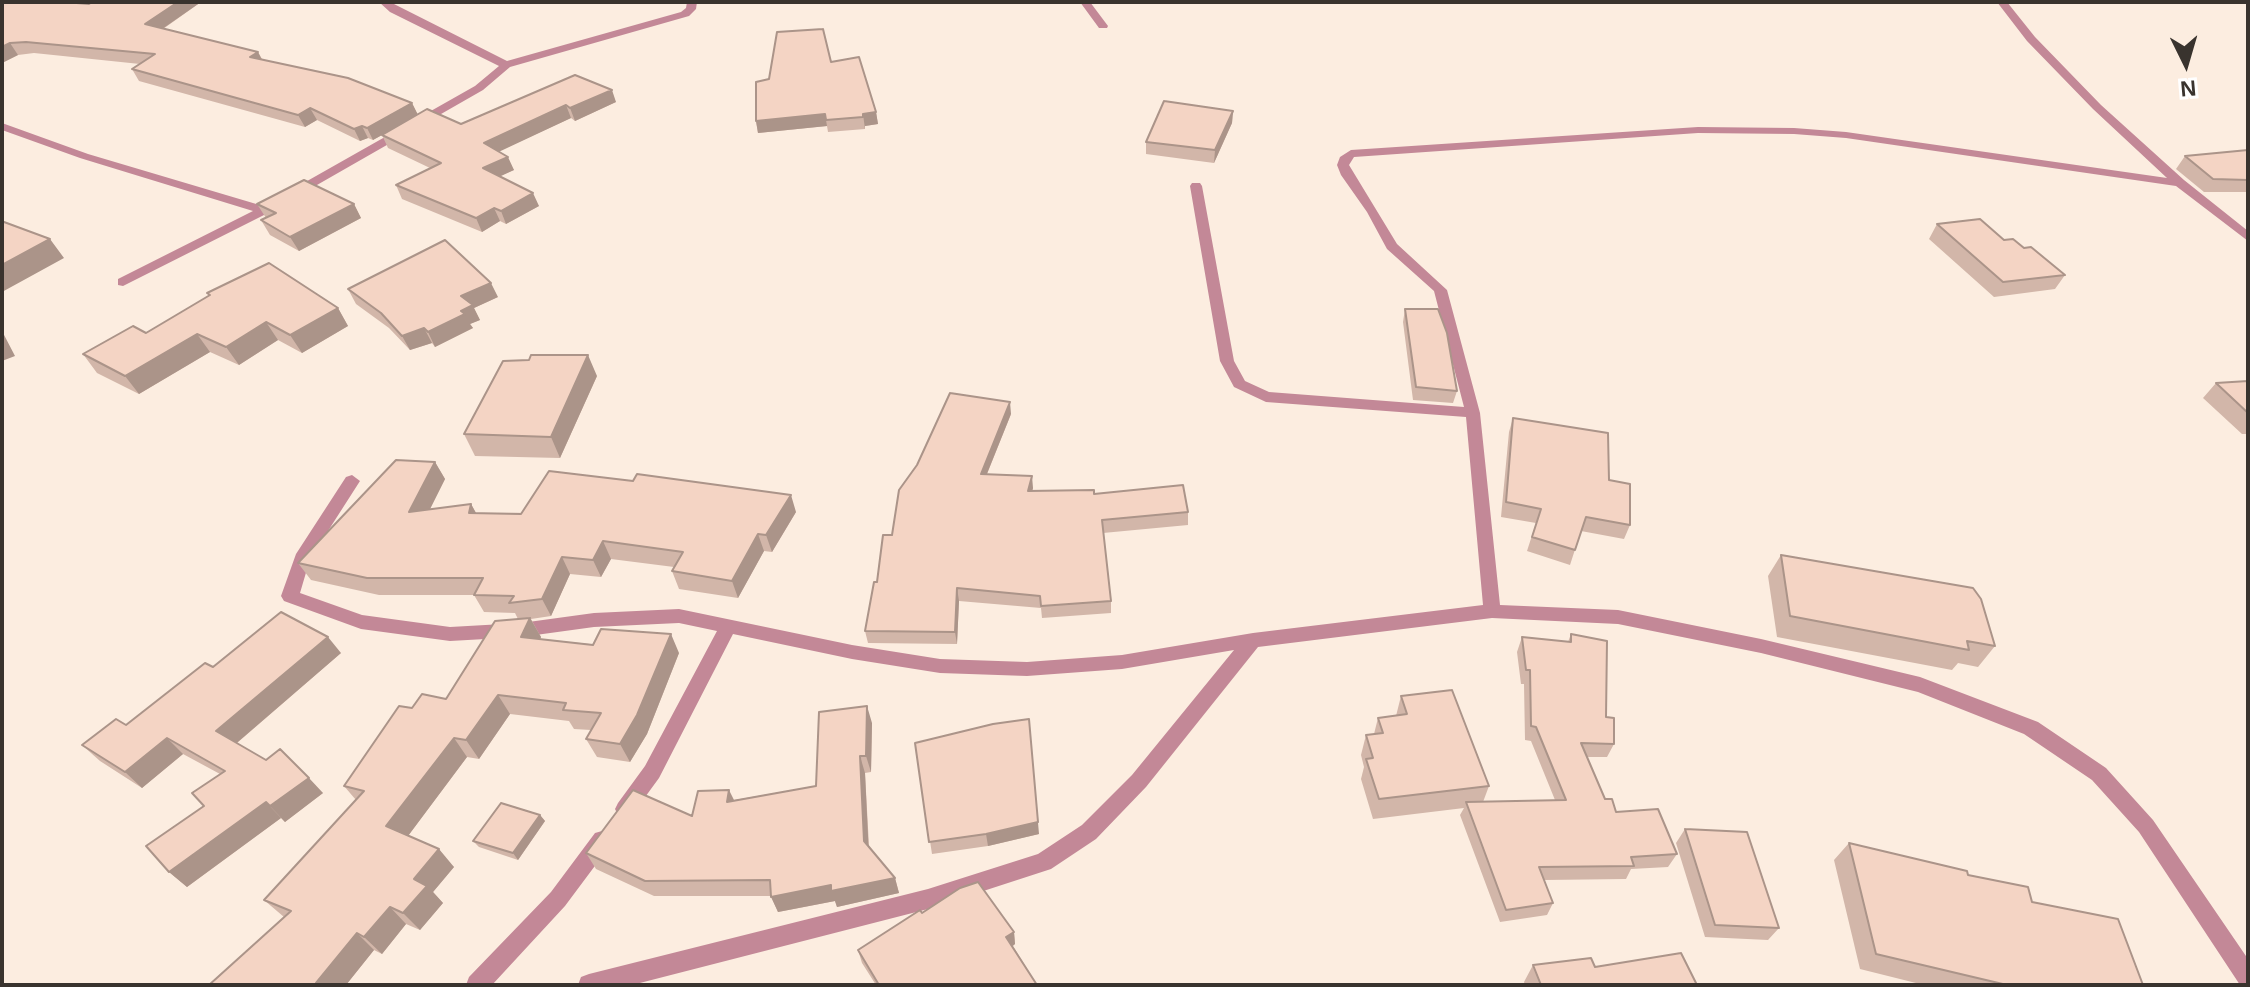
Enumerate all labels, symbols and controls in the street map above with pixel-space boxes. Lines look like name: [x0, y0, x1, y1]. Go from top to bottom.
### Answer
north arrow: [2146, 24, 2226, 104]
text: N: [2179, 75, 2197, 102]

